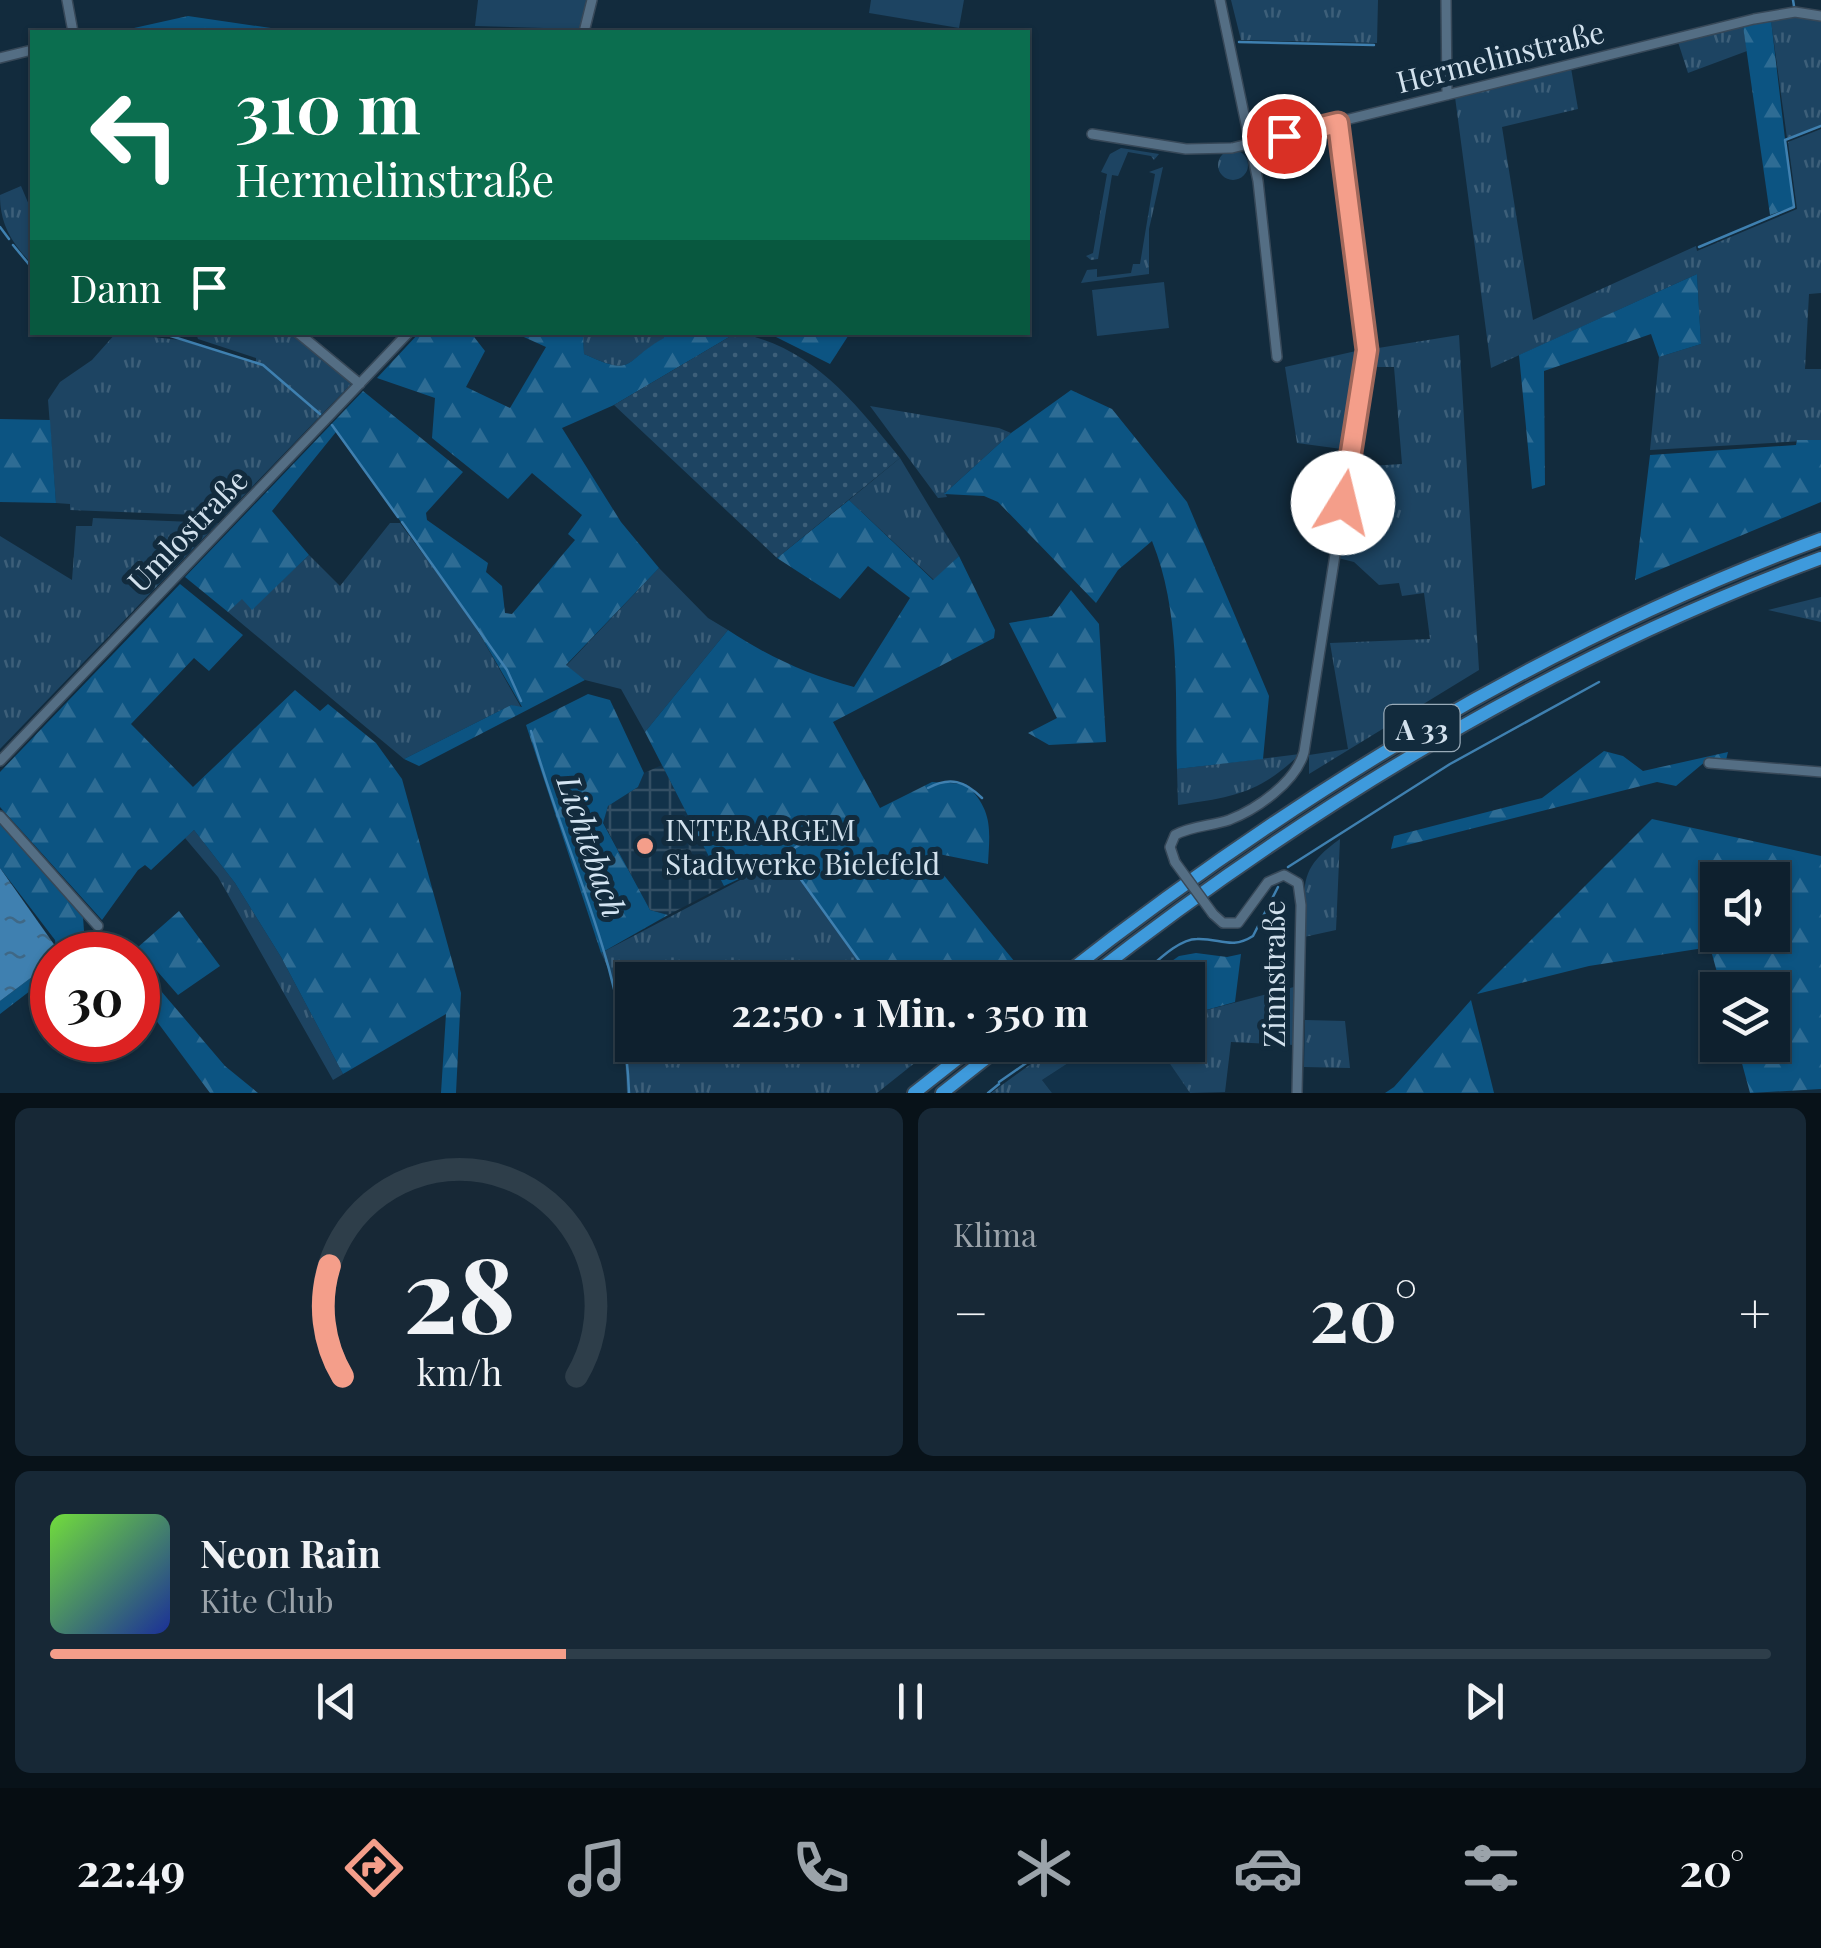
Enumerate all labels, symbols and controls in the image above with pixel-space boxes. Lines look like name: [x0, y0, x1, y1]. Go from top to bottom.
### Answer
street label: Hermelinstraße: [1392, 11, 1608, 101]
text: 310 m: [235, 58, 421, 152]
icon: left: [70, 70, 200, 200]
pin: [1242, 94, 1327, 179]
icon: arrive: [1257, 109, 1312, 164]
text: Hermelinstraße: [235, 148, 554, 208]
icon: arrive: [182, 260, 237, 315]
text: Dann: [70, 262, 162, 313]
position arrow: [1291, 451, 1395, 555]
street label: Umlostraße: [118, 460, 256, 600]
road number: A 33: [1384, 705, 1460, 751]
water label: Lichtebach: [548, 767, 637, 923]
place label: INTERARGEM Stadtwerke Bielefeld: [665, 809, 940, 883]
marker: INTERARGEM Stadtwerke Bielefeld: [634, 835, 656, 857]
map controls: [1700, 862, 1790, 1062]
button: sound: [1700, 862, 1790, 952]
street label: Zinnstraße: [1253, 900, 1293, 1048]
speed limit sign: 30: [30, 932, 160, 1062]
button: layers: [1700, 972, 1790, 1062]
text: 22:50 · 1 Min. · 350 m: [732, 986, 1088, 1037]
text: Klima: [953, 1212, 1037, 1255]
text: 28: [403, 1221, 515, 1360]
text: 20°: [1310, 1261, 1418, 1361]
text: −: [953, 1274, 989, 1348]
text: +: [1739, 1274, 1771, 1348]
text: km/h: [416, 1347, 502, 1395]
text: Neon Rain: [200, 1527, 381, 1578]
text: Kite Club: [200, 1578, 334, 1621]
icon: previous: [309, 1674, 364, 1729]
icon: pause: [883, 1674, 938, 1729]
icon: next: [1457, 1674, 1512, 1729]
icon: directions: [339, 1833, 409, 1903]
icon: music: [562, 1833, 632, 1903]
icon: phone: [786, 1833, 856, 1903]
icon: climate: [1009, 1833, 1079, 1903]
icon: car: [1233, 1833, 1303, 1903]
icon: filters: [1456, 1833, 1526, 1903]
text: 22:49: [77, 1838, 185, 1898]
text: 20°: [1679, 1838, 1744, 1898]

